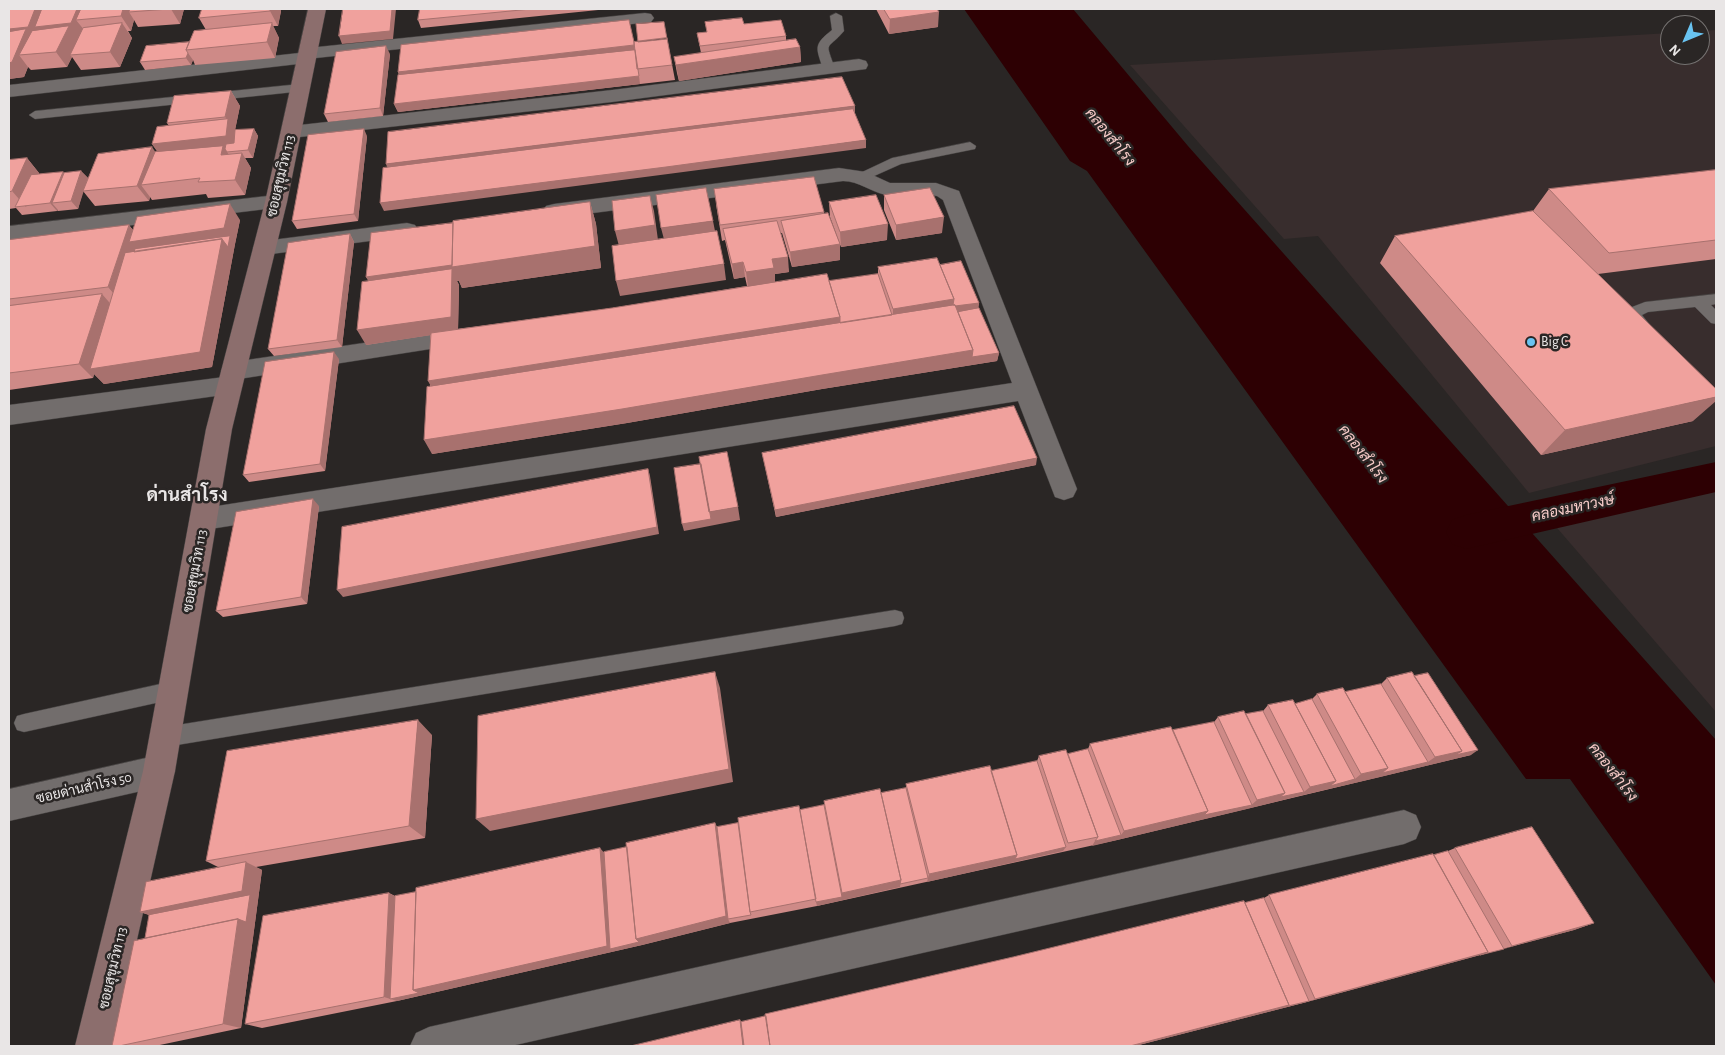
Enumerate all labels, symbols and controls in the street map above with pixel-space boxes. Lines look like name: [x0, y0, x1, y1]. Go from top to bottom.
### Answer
north arrow: [1660, 15, 1710, 65]
text: N: [1667, 42, 1683, 58]
water label: คลองสำโรง: [1081, 104, 1139, 170]
street label: ซอยสุขุมวิท 113: [263, 133, 299, 219]
place label: Big C: [1541, 334, 1568, 350]
marker: Big C: [1525, 336, 1537, 348]
water label: คลองสำโรง: [1335, 421, 1391, 487]
district label: ด่านสำโรง: [146, 484, 228, 506]
water label: คลองมหาวงษ์: [1530, 490, 1616, 526]
street label: ซอยสุขุมวิท 113: [179, 528, 211, 614]
water label: คลองสำโรง: [1585, 739, 1641, 805]
street label: ซอยด่านสำโรง 50: [34, 769, 134, 807]
street label: ซอยสุขุมวิท 113: [95, 925, 131, 1011]

